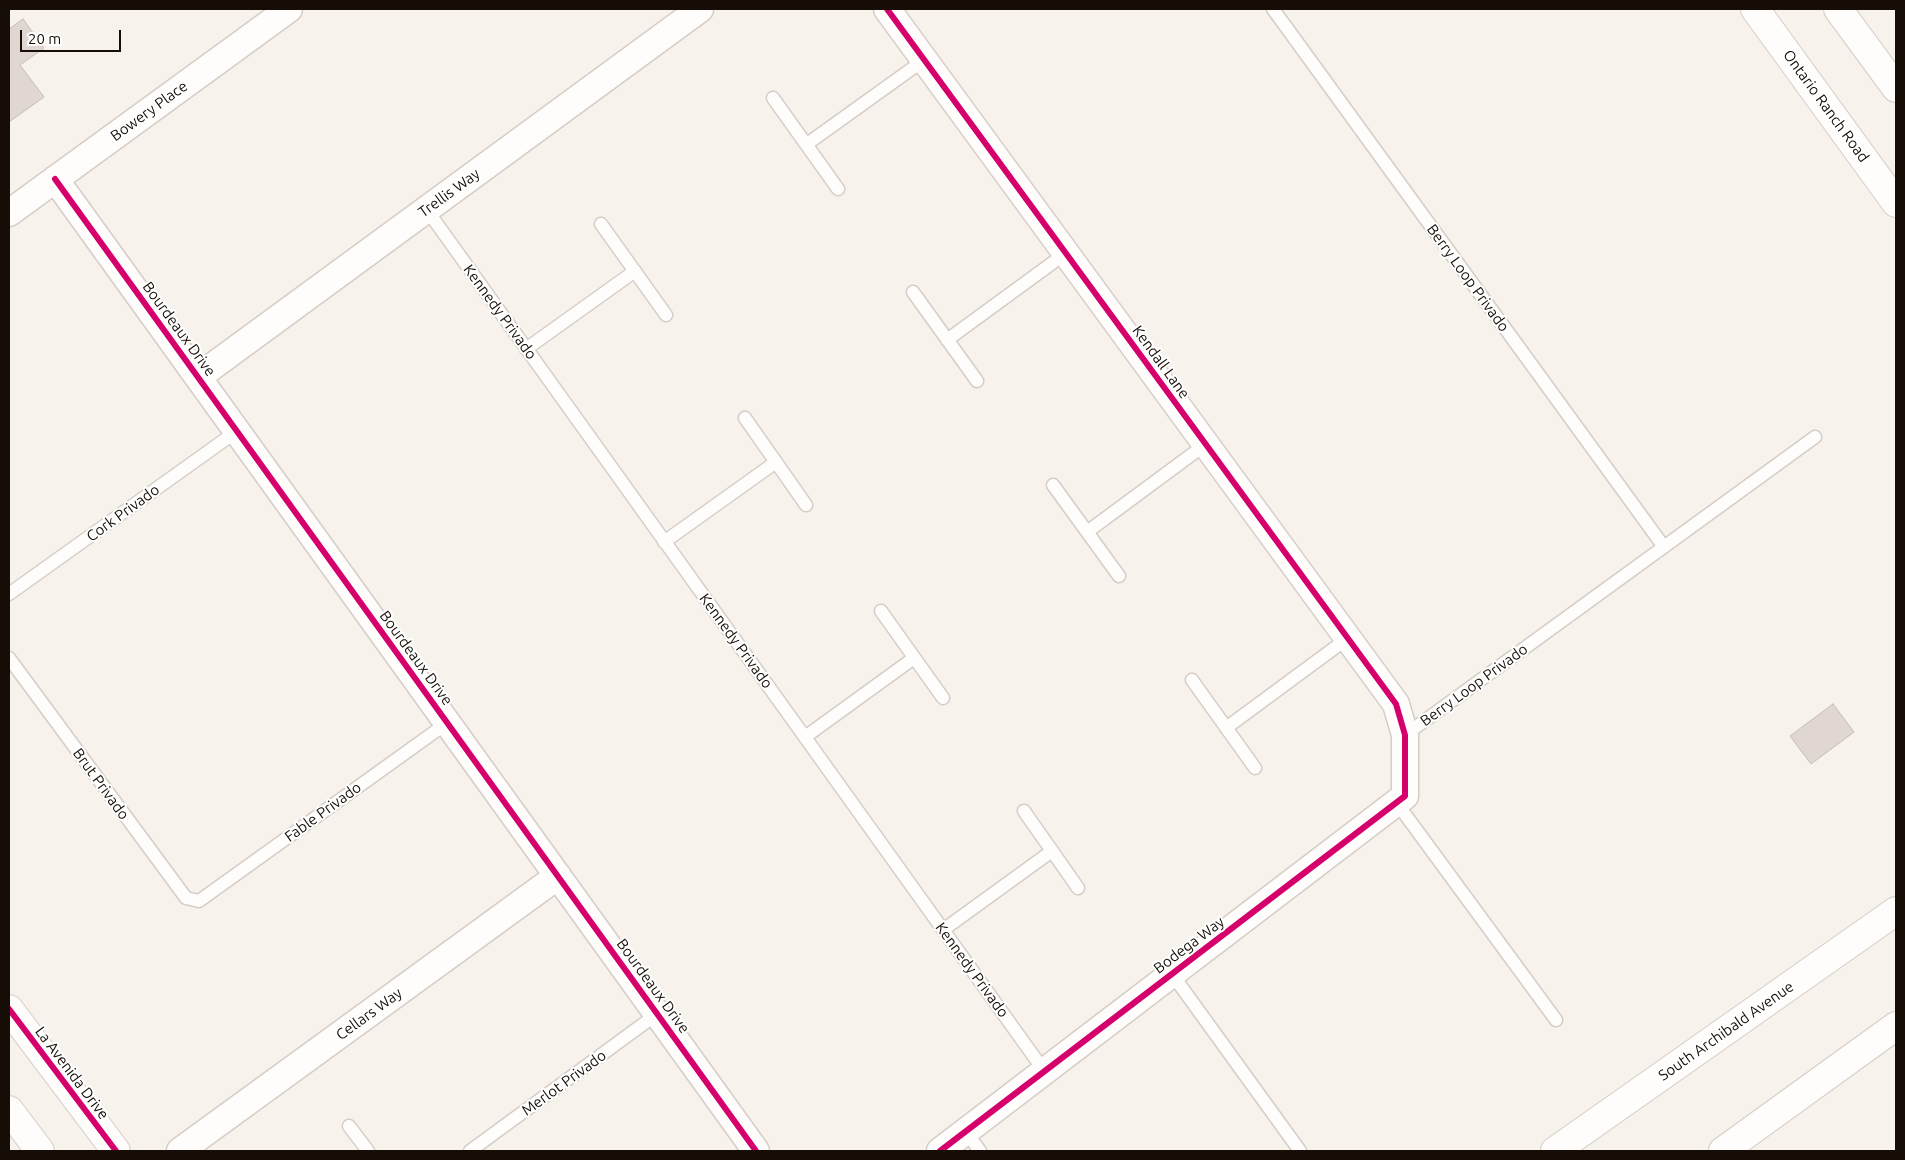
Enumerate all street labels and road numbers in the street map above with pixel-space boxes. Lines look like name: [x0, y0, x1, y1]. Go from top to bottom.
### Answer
street label: Ontario Ranch Road: [1779, 46, 1873, 166]
street label: Bowery Place: [107, 77, 191, 145]
street label: Trellis Way: [415, 165, 483, 221]
street label: Berry Loop Privado: [1423, 221, 1513, 335]
street label: Kennedy Privado: [460, 261, 540, 363]
street label: Bourdeaux Drive: [139, 278, 219, 380]
street label: Kendall Lane: [1129, 322, 1193, 402]
street label: Cork Privado: [83, 481, 163, 545]
street label: Kennedy Privado: [696, 590, 776, 692]
street label: Bourdeaux Drive: [376, 607, 456, 709]
street label: Berry Loop Privado: [1417, 640, 1531, 730]
street label: Brut Privado: [69, 745, 133, 823]
street label: Fable Privado: [281, 778, 365, 846]
street label: Bodega Way: [1150, 913, 1228, 977]
street label: Kennedy Privado: [932, 919, 1012, 1021]
street label: Bourdeaux Drive: [613, 935, 693, 1037]
street label: South Archibald Avenue: [1655, 977, 1797, 1085]
street label: Cellars Way: [332, 984, 406, 1044]
street label: La Avenida Drive: [31, 1023, 113, 1123]
street label: Merlot Privado: [518, 1046, 610, 1120]

